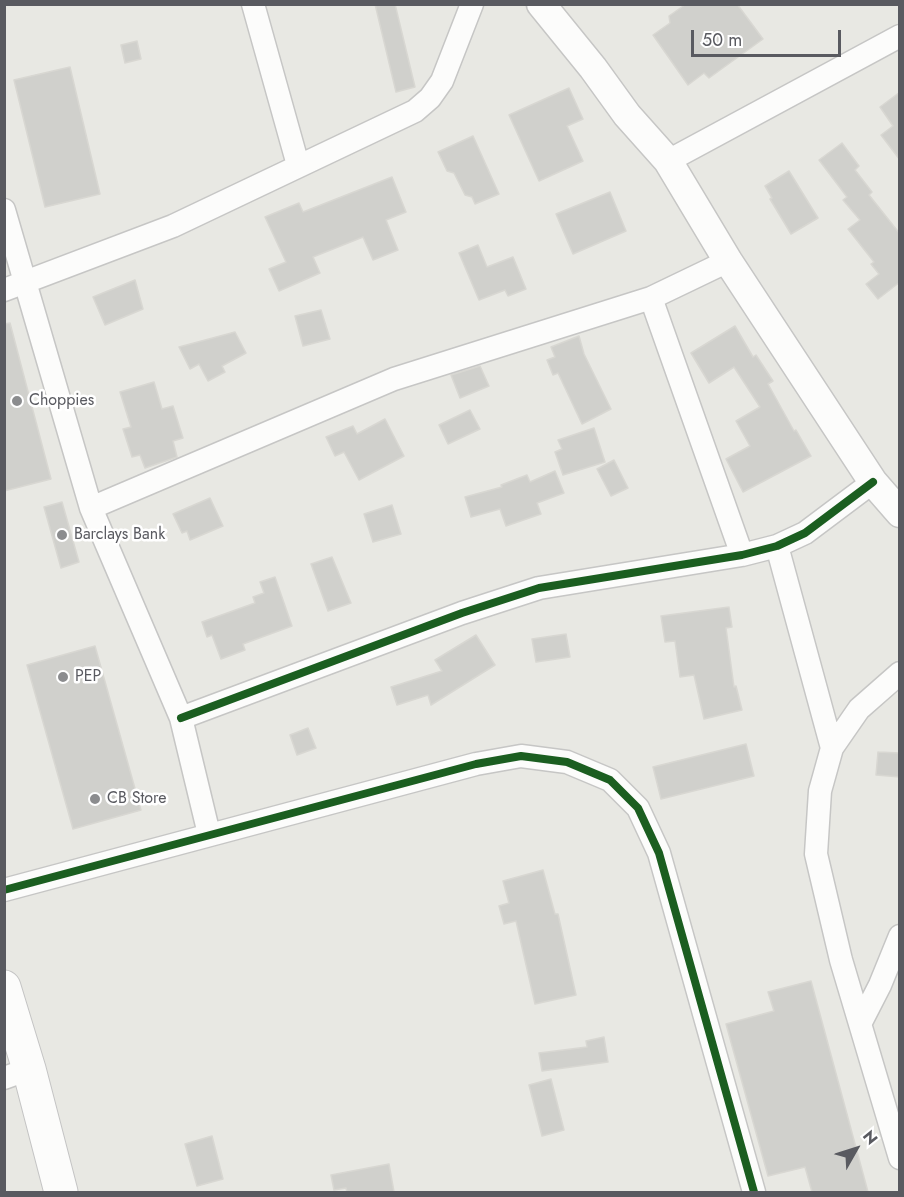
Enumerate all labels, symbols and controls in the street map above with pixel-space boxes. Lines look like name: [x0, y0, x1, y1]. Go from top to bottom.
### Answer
scale bar: [694, 18, 844, 56]
text: 50 m: [702, 27, 742, 53]
place label: Choppies: [29, 391, 94, 411]
marker: Choppies: [10, 394, 24, 408]
place label: Barclays Bank: [74, 525, 165, 545]
marker: Barclays Bank: [55, 528, 69, 542]
place label: PEP: [75, 667, 101, 687]
marker: PEP: [56, 670, 70, 684]
place label: CB Store: [107, 789, 167, 809]
marker: CB Store: [88, 792, 102, 806]
north arrow: [826, 1119, 886, 1179]
text: N: [857, 1125, 883, 1150]

